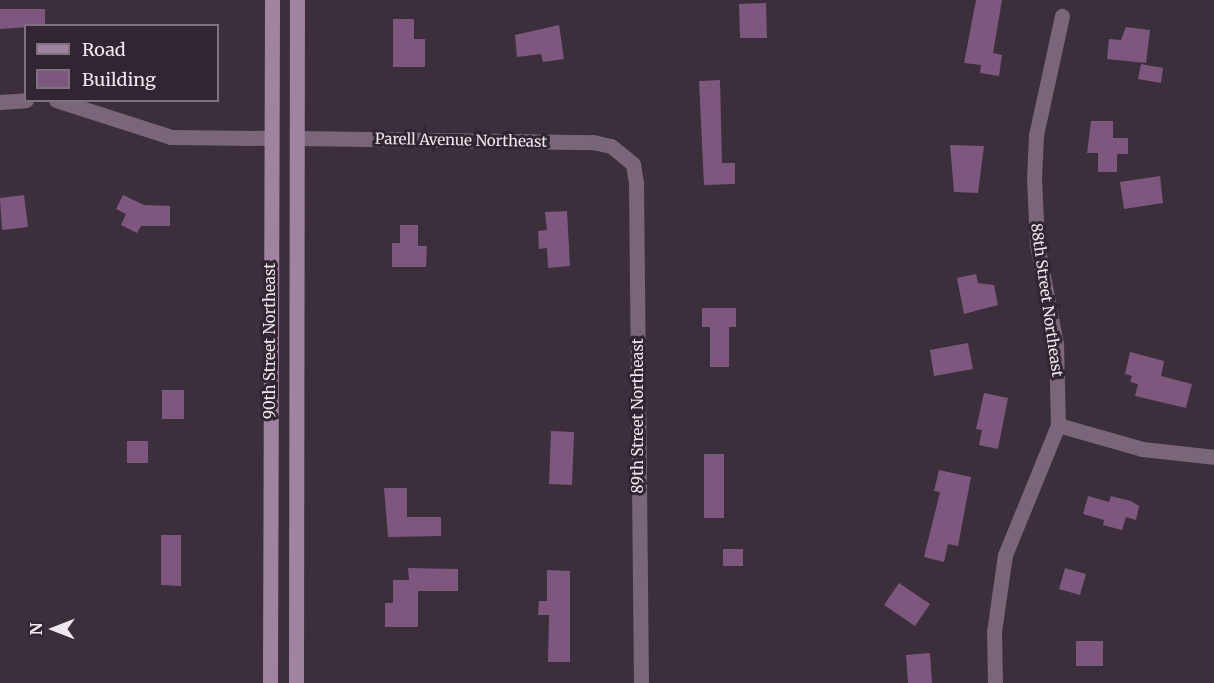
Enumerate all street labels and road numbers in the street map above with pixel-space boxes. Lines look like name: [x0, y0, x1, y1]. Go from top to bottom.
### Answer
street label: Parell Avenue Northeast: [375, 129, 547, 151]
street label: 88th Street Northeast: [1027, 222, 1067, 378]
street label: 90th Street Northeast: [261, 263, 279, 419]
street label: 89th Street Northeast: [629, 338, 647, 494]

